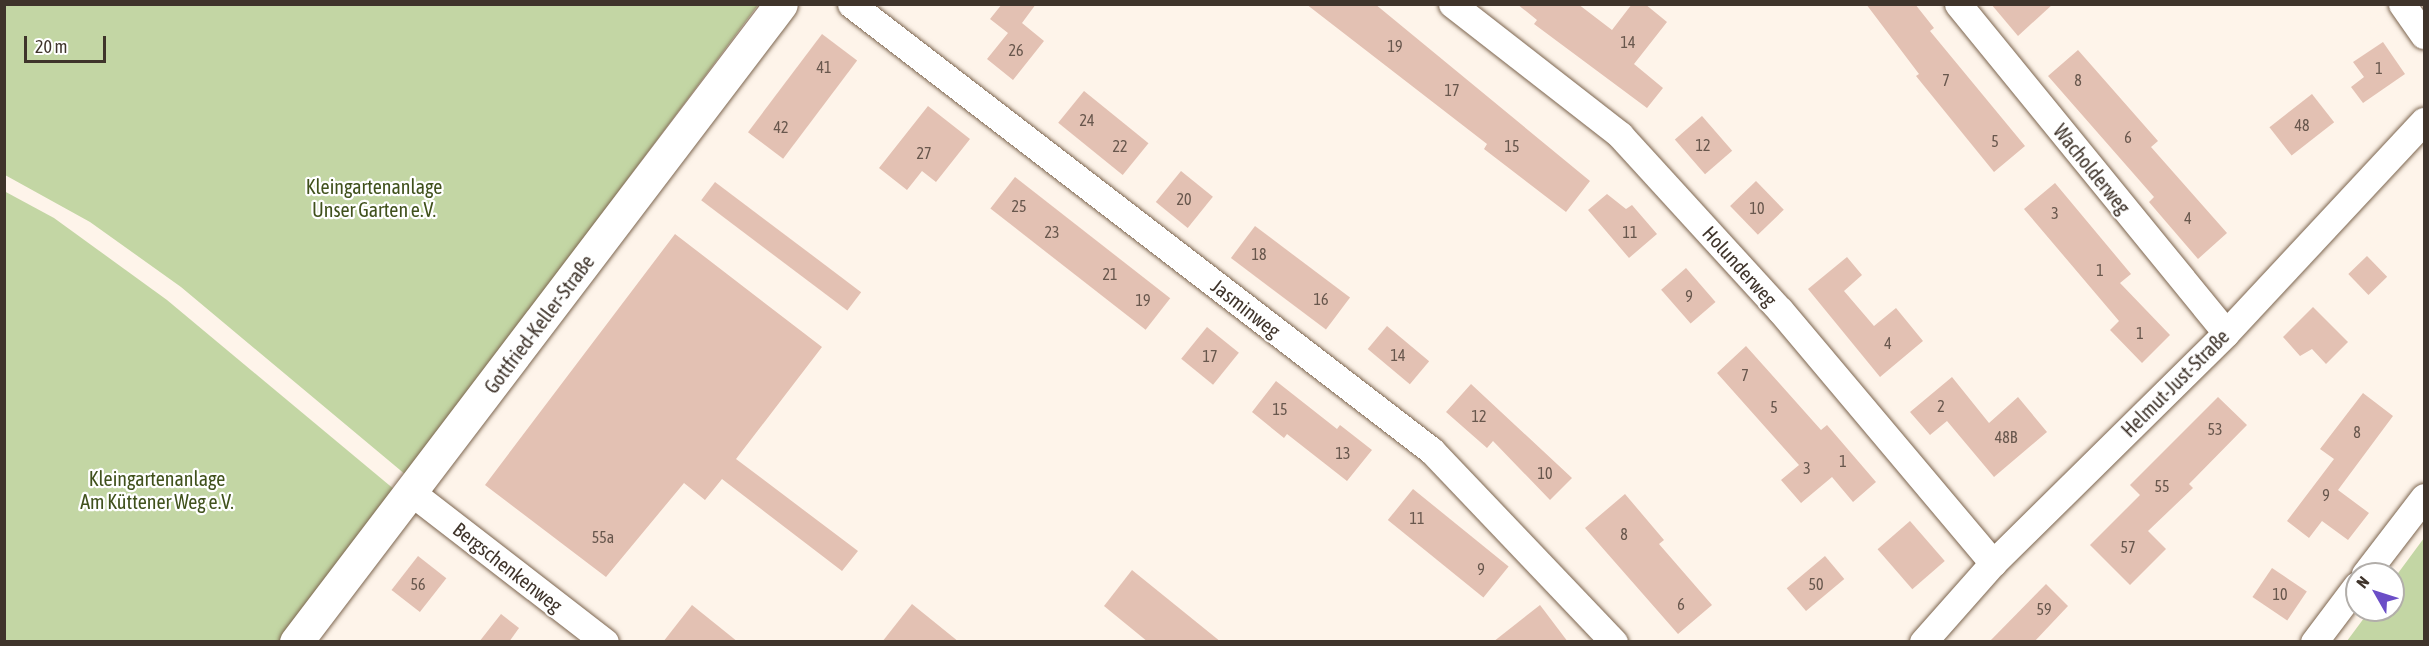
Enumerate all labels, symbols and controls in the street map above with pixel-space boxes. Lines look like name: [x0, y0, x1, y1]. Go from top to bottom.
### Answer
scale bar: [27, 24, 110, 62]
house number: 14: [1620, 32, 1636, 52]
text: 20 m: [35, 36, 67, 57]
house number: 19: [1387, 36, 1403, 56]
house number: 26: [1008, 40, 1024, 60]
house number: 41: [816, 57, 832, 77]
house number: 1: [2375, 58, 2383, 78]
house number: 7: [1942, 70, 1950, 90]
house number: 8: [2074, 70, 2082, 90]
house number: 17: [1444, 80, 1460, 100]
house number: 24: [1079, 110, 1095, 130]
house number: 48: [2294, 115, 2310, 135]
house number: 42: [773, 117, 789, 137]
street label: Wacholderweg: [2048, 119, 2136, 219]
house number: 6: [2124, 127, 2132, 147]
house number: 5: [1991, 131, 1999, 151]
house number: 12: [1695, 135, 1711, 155]
house number: 22: [1112, 136, 1128, 156]
house number: 15: [1504, 136, 1520, 156]
house number: 27: [916, 143, 932, 163]
park label: Kleingartenanlage Unser Garten e.V.: [306, 174, 442, 221]
house number: 20: [1176, 189, 1192, 209]
house number: 25: [1011, 196, 1027, 216]
house number: 10: [1749, 198, 1765, 218]
house number: 3: [2051, 203, 2059, 223]
house number: 4: [2184, 208, 2192, 228]
street label: Holunderweg: [1698, 221, 1782, 311]
house number: 23: [1044, 222, 1060, 242]
house number: 11: [1622, 222, 1638, 242]
house number: 18: [1251, 244, 1267, 264]
street label: Gottfried-Keller-Straße: [479, 250, 599, 398]
house number: 1: [2096, 260, 2104, 280]
house number: 21: [1102, 264, 1118, 284]
street label: Jasminweg: [1207, 274, 1285, 342]
house number: 9: [1685, 286, 1693, 306]
house number: 16: [1313, 289, 1329, 309]
house number: 19: [1135, 290, 1151, 310]
house number: 1: [2136, 323, 2144, 343]
street label: Helmut-Just-Straße: [2116, 324, 2234, 442]
house number: 4: [1884, 333, 1892, 353]
house number: 14: [1390, 345, 1406, 365]
house number: 17: [1202, 346, 1218, 366]
house number: 7: [1741, 365, 1749, 385]
house number: 2: [1937, 396, 1945, 416]
house number: 5: [1770, 397, 1778, 417]
house number: 15: [1272, 399, 1288, 419]
house number: 12: [1471, 406, 1487, 426]
house number: 53: [2207, 419, 2223, 439]
house number: 8: [2353, 422, 2361, 442]
house number: 48B: [1995, 427, 2017, 447]
house number: 13: [1335, 443, 1351, 463]
house number: 1: [1839, 451, 1847, 471]
house number: 3: [1803, 458, 1811, 478]
house number: 10: [1537, 463, 1553, 483]
park label: Kleingartenanlage Am Küttener Weg e.V.: [80, 466, 234, 513]
house number: 55: [2154, 476, 2170, 496]
house number: 9: [2322, 485, 2330, 505]
house number: 11: [1409, 508, 1425, 528]
street label: Bergschenkenweg: [449, 517, 567, 617]
house number: 8: [1620, 524, 1628, 544]
house number: 55a: [592, 527, 614, 547]
house number: 57: [2120, 537, 2136, 557]
house number: 9: [1477, 559, 1485, 579]
north arrow: [2345, 562, 2405, 622]
text: N: [2353, 573, 2373, 591]
house number: 56: [410, 574, 426, 594]
house number: 50: [1808, 574, 1824, 594]
house number: 10: [2272, 584, 2288, 604]
house number: 6: [1677, 594, 1685, 614]
house number: 59: [2036, 599, 2052, 619]

